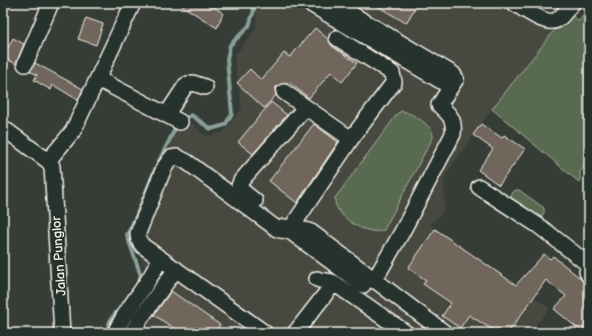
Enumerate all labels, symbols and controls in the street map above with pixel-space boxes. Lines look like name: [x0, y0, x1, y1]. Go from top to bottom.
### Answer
street label: Jalan Punglor: [48, 215, 70, 296]

